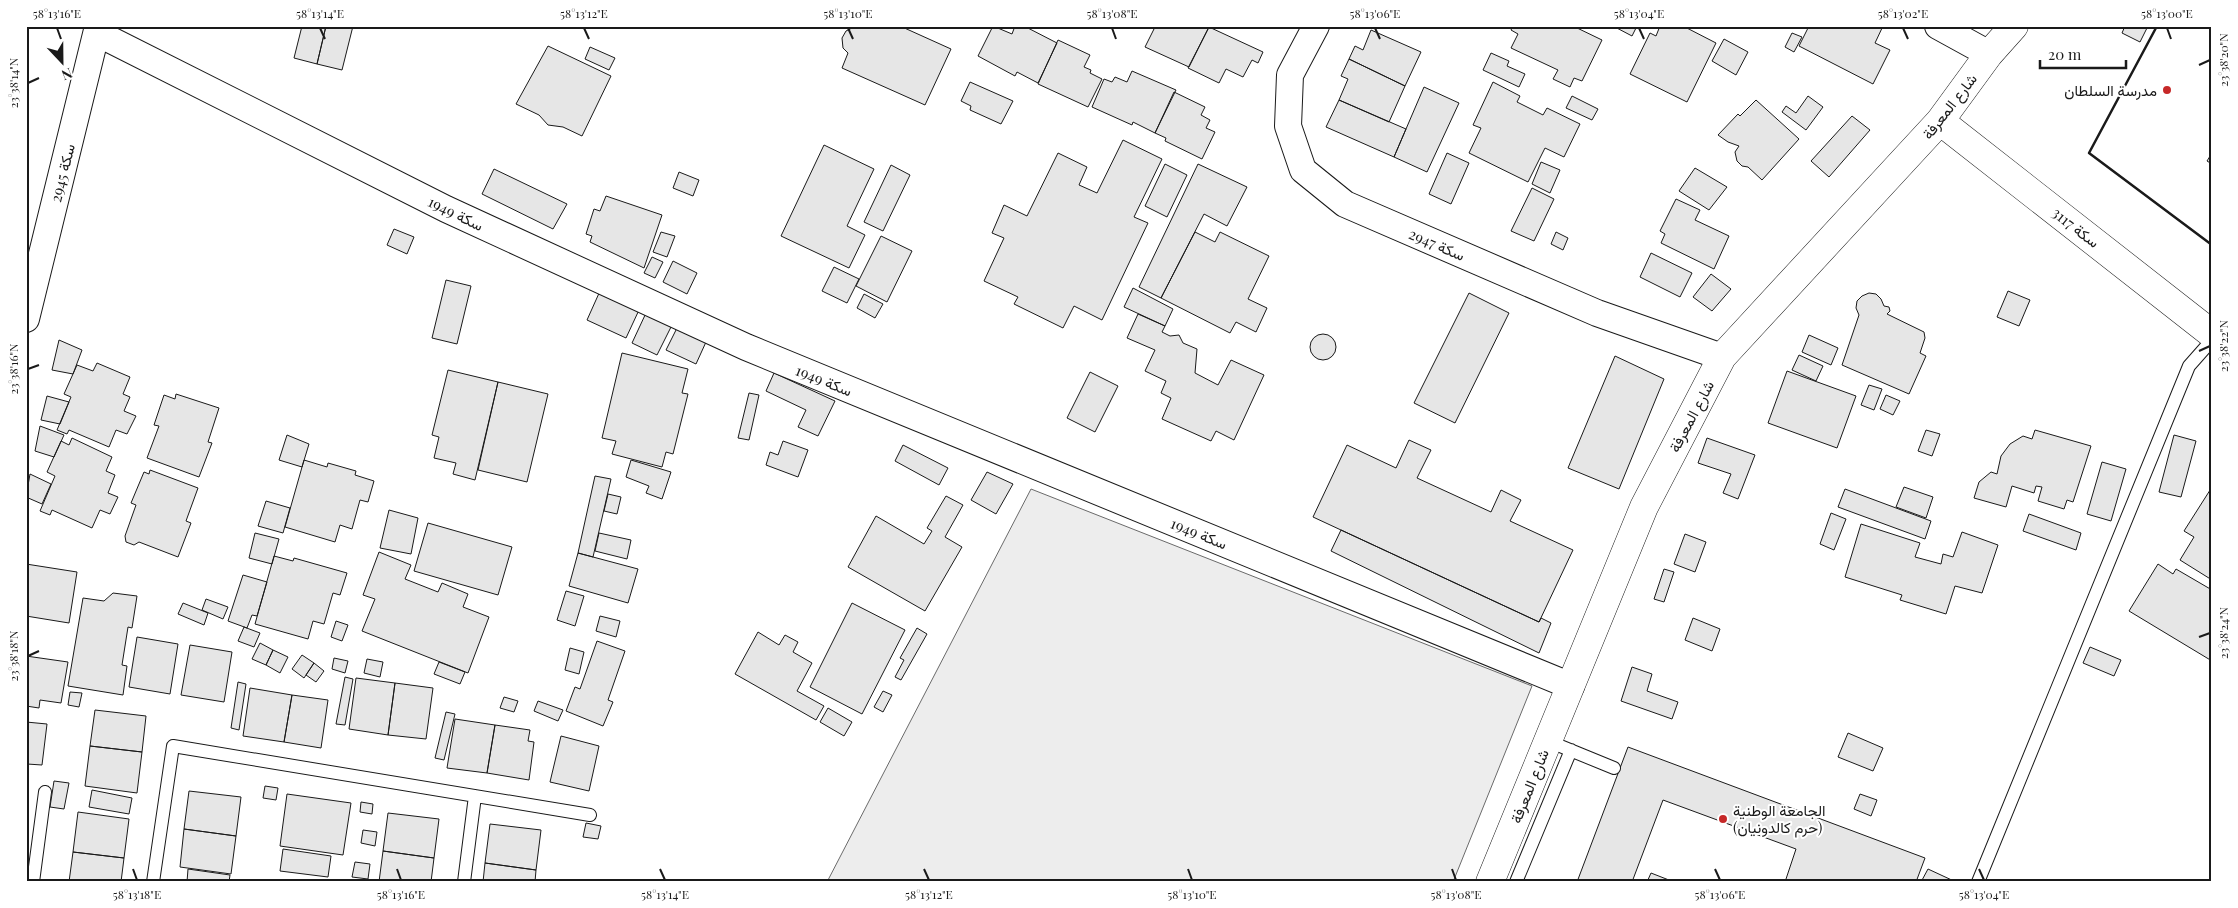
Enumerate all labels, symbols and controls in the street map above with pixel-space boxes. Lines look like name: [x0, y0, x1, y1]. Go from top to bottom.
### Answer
text: 58°13'16"E: [33, 5, 81, 21]
text: 58°13'14"E: [296, 5, 344, 21]
text: 58°13'12"E: [560, 5, 608, 21]
text: 58°13'10"E: [823, 5, 873, 21]
text: 58°13'08"E: [1086, 5, 1138, 21]
text: 58°13'06"E: [1350, 5, 1400, 21]
text: 58°13'04"E: [1614, 5, 1664, 21]
text: 58°13'02"E: [1878, 5, 1928, 21]
text: 58°13'00"E: [2141, 5, 2193, 21]
text: 23°38'20"N: [2215, 33, 2231, 87]
north arrow: [38, 38, 88, 88]
scale bar: [2040, 38, 2127, 70]
text: 20 m: [2048, 44, 2082, 64]
text: 23°38'14"N: [5, 57, 21, 108]
text: N: [59, 64, 75, 85]
street label: شارع المعرفة: [1917, 69, 1983, 144]
place label: مدرسة السلطان: [2064, 80, 2157, 100]
marker: مدرسة السلطان: [2161, 84, 2173, 96]
street label: سكة 2945: [45, 142, 79, 204]
street label: سكة 1949: [425, 191, 487, 235]
street label: سكة 3117: [2048, 202, 2104, 252]
street label: سكة 2947: [1406, 223, 1468, 265]
text: 23°38'22"N: [2215, 320, 2231, 372]
text: 23°38'16"N: [5, 343, 21, 394]
street label: سكة 1949: [793, 360, 855, 400]
street label: شارع المعرفة: [1664, 377, 1720, 456]
street label: سكة 1949: [1168, 513, 1230, 553]
text: 23°38'24"N: [2215, 607, 2231, 659]
text: 23°38'18"N: [5, 630, 21, 682]
street label: شارع المعرفة: [1505, 746, 1555, 827]
place label: الجامعة الوطنية (حرم كالدونيان): [1733, 800, 1826, 838]
marker: الجامعة الوطنية (حرم كالدونيان): [1717, 813, 1729, 825]
text: 58°13'18"E: [113, 886, 161, 902]
text: 58°13'16"E: [377, 886, 425, 902]
text: 58°13'14"E: [641, 886, 689, 902]
text: 58°13'12"E: [905, 886, 953, 902]
text: 58°13'10"E: [1167, 886, 1217, 902]
text: 58°13'08"E: [1430, 886, 1482, 902]
text: 58°13'06"E: [1695, 886, 1745, 902]
text: 58°13'04"E: [1959, 886, 2009, 902]

